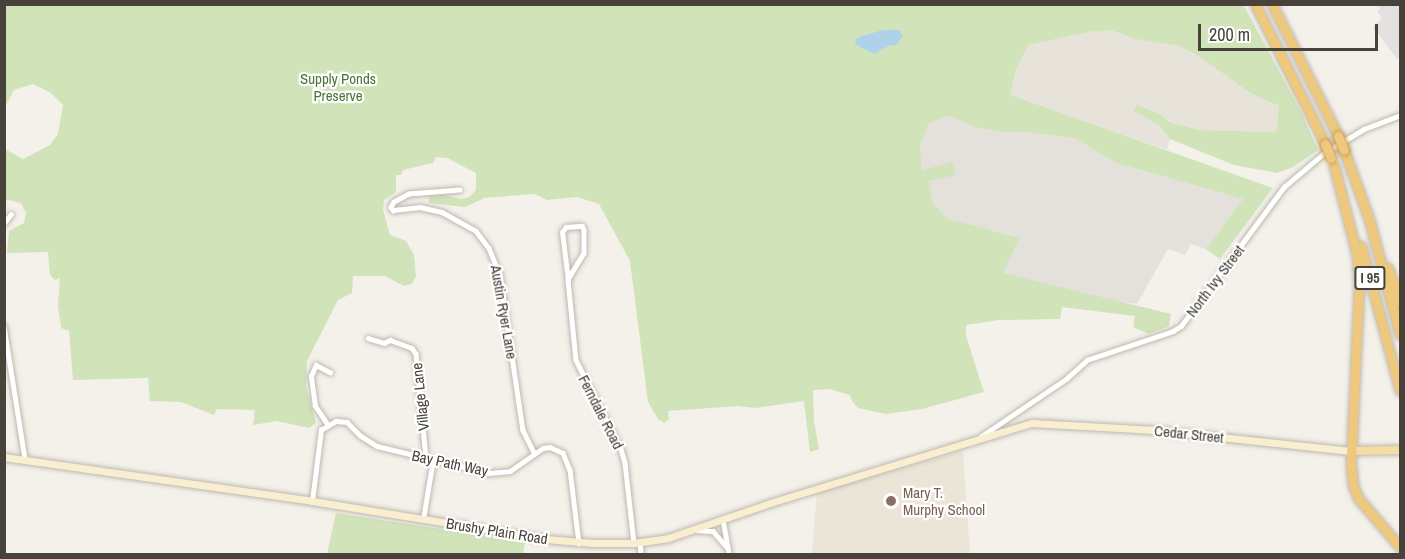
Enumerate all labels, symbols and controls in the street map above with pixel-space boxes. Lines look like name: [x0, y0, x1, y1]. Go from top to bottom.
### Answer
scale bar: [1201, 12, 1381, 50]
text: 200 m: [1209, 22, 1250, 47]
park label: Supply Ponds Preserve: [300, 69, 376, 104]
street label: North Ivy Street: [1182, 241, 1248, 321]
street label: Austin Ryer Lane: [487, 264, 521, 360]
road number: I 95: [1354, 267, 1386, 289]
street label: Village Lane: [407, 362, 433, 432]
street label: Ferndale Road: [575, 372, 627, 452]
street label: Cedar Street: [1153, 421, 1225, 447]
street label: Bay Path Way: [410, 446, 490, 480]
place label: Mary T. Murphy School: [903, 483, 985, 518]
marker: Mary T. Murphy School: [884, 494, 898, 508]
street label: Brushy Plain Road: [445, 514, 549, 548]

